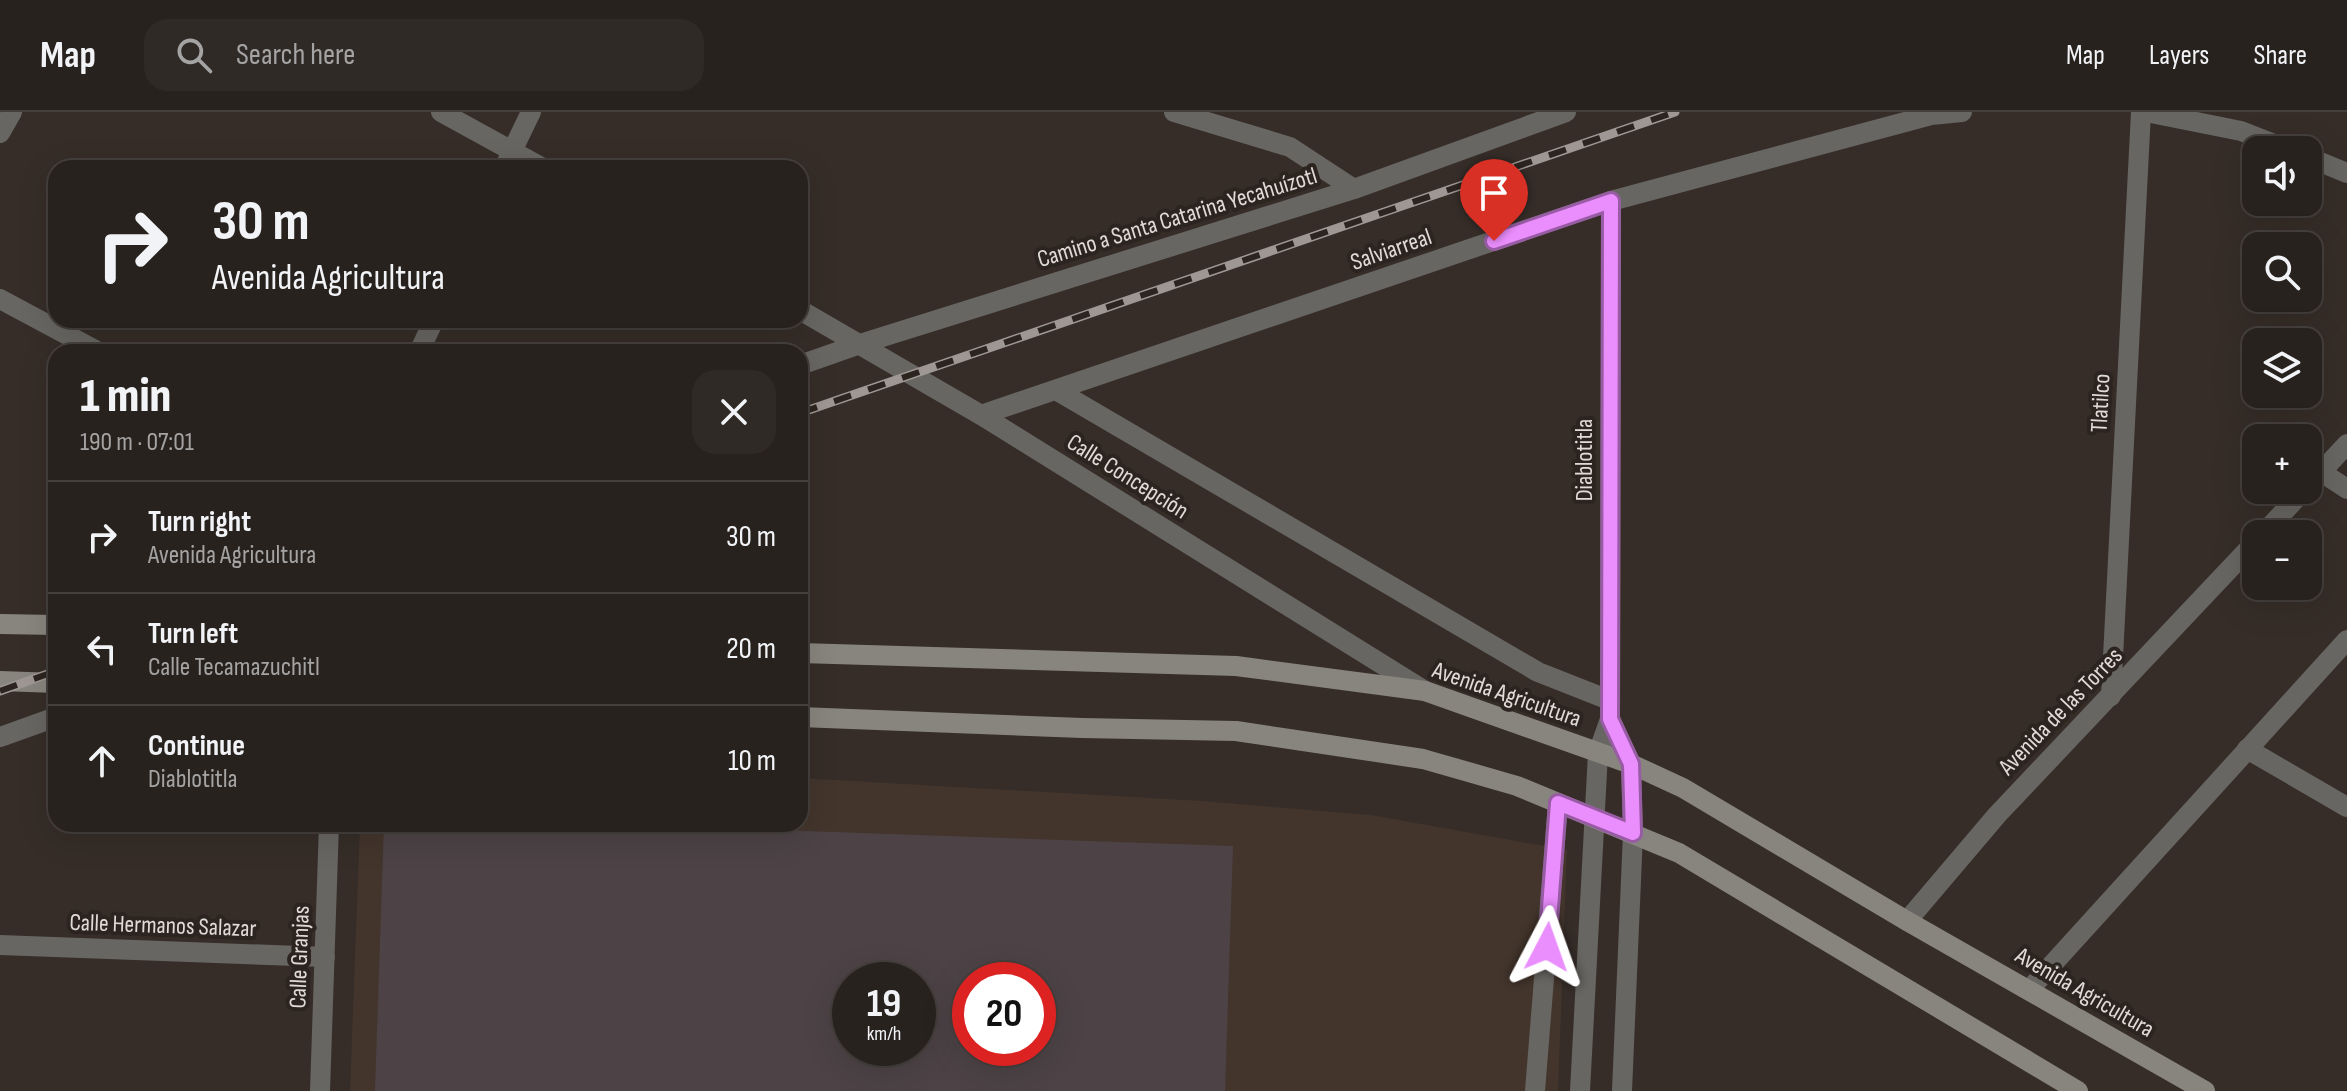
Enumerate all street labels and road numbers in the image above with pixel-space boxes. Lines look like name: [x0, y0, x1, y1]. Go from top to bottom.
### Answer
street label: Camino a Santa Catarina Yecahuízotl: [1034, 161, 1321, 274]
street label: Salviarreal: [1347, 222, 1435, 277]
street label: Tlatilco: [2084, 373, 2117, 433]
street label: Diablotitla: [1570, 419, 1599, 501]
street label: Calle Concepción: [1062, 428, 1194, 525]
street label: Avenida de las Torres: [1992, 642, 2128, 782]
street label: Avenida Agricultura: [1428, 655, 1585, 733]
street label: Calle Granjas: [283, 905, 316, 1009]
street label: Calle Hermanos Salazar: [69, 908, 257, 943]
street label: Avenida Agricultura: [2009, 941, 2159, 1044]

